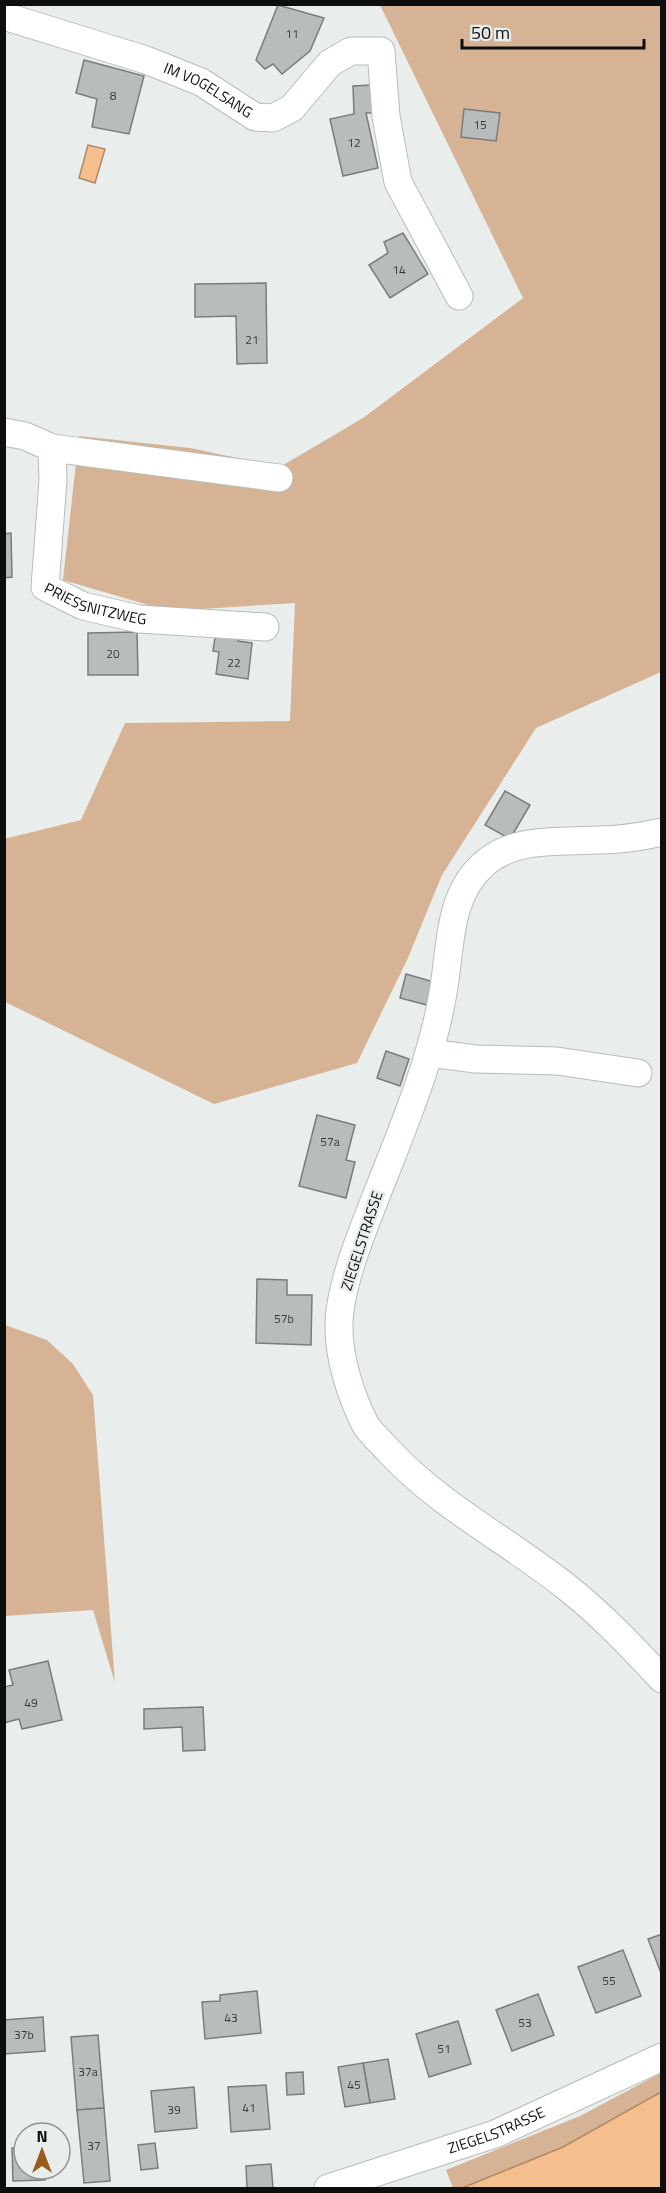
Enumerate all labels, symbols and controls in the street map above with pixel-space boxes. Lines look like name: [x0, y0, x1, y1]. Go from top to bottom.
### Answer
scale bar: [462, 12, 644, 50]
text: 50 m: [471, 19, 510, 46]
house number: 11: [285, 24, 299, 43]
street label: IM VOGELSANG: [160, 56, 258, 124]
house number: 8: [110, 86, 117, 105]
house number: 15: [473, 115, 487, 134]
house number: 12: [347, 133, 361, 152]
house number: 14: [392, 260, 406, 279]
house number: 21: [245, 330, 259, 349]
street label: PRIESSNITZWEG: [40, 576, 147, 630]
house number: 20: [106, 644, 120, 663]
house number: 22: [227, 653, 241, 672]
house number: 57a: [320, 1132, 340, 1151]
street label: ZIEGELSTRASSE: [335, 1188, 388, 1293]
house number: 57b: [274, 1309, 294, 1328]
house number: 49: [24, 1693, 38, 1712]
house number: 55: [602, 1971, 616, 1990]
house number: 43: [224, 2008, 238, 2027]
house number: 53: [518, 2013, 532, 2032]
house number: 37b: [14, 2025, 34, 2044]
house number: 51: [437, 2039, 451, 2058]
house number: 37a: [78, 2062, 98, 2081]
house number: 45: [347, 2075, 361, 2094]
house number: 41: [242, 2098, 256, 2117]
house number: 39: [167, 2100, 181, 2119]
street label: ZIEGELSTRASSE: [445, 2100, 549, 2160]
north arrow: [12, 2121, 72, 2181]
text: N: [36, 2124, 48, 2148]
house number: 37: [87, 2136, 101, 2155]

